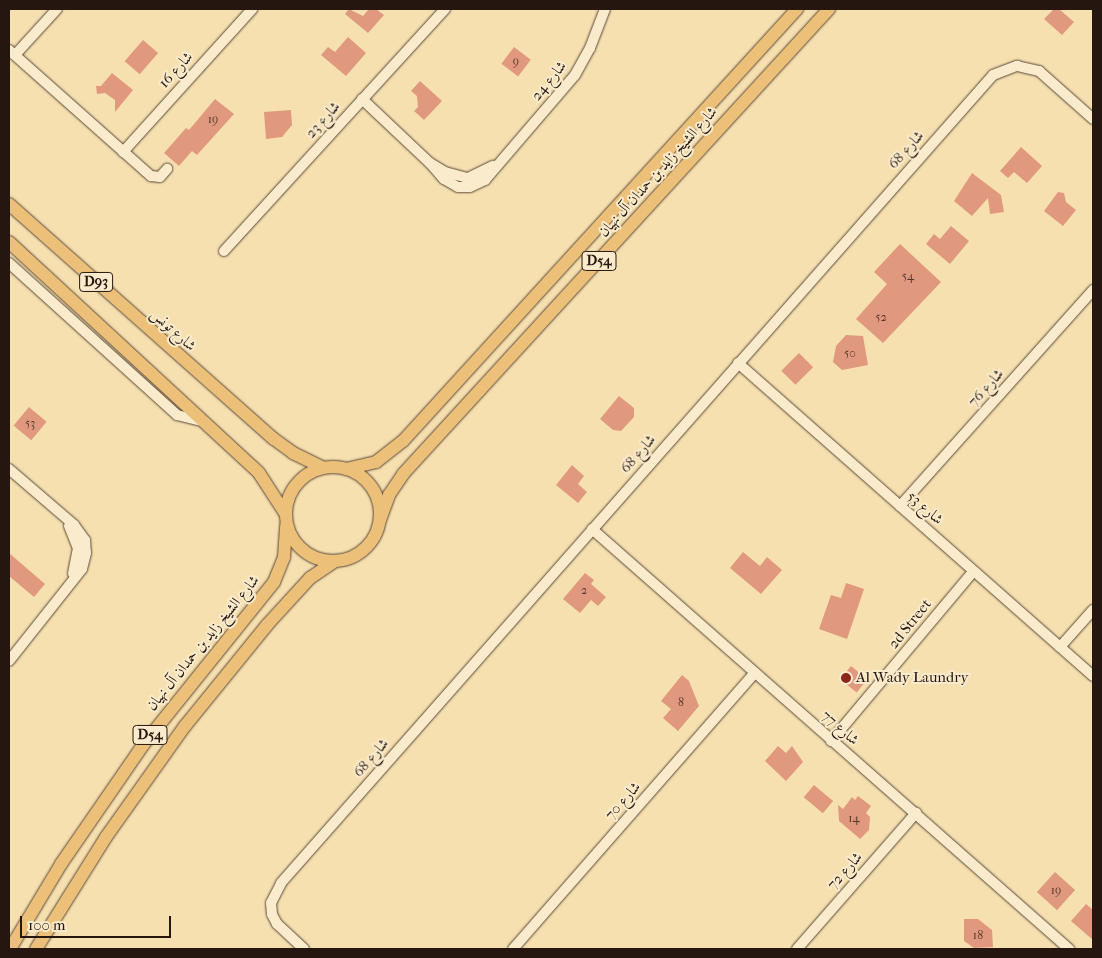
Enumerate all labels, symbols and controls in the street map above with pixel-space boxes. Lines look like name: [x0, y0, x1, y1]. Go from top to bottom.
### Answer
street label: شارع 16: [155, 48, 197, 92]
house number: 9: [513, 55, 519, 69]
street label: شارع 24: [528, 58, 570, 104]
street label: شارع 23: [302, 98, 344, 142]
street label: شارع الشيخ زايد بن حمدان آل نهيان: [595, 103, 721, 241]
house number: 19: [208, 113, 218, 127]
street label: شارع 68: [884, 127, 928, 173]
road number: D54: [582, 250, 616, 272]
road number: D93: [78, 270, 114, 294]
house number: 54: [902, 270, 914, 284]
street label: شارع تونس: [147, 305, 199, 355]
house number: 52: [875, 311, 887, 325]
house number: 50: [844, 347, 856, 361]
street label: شارع 76: [964, 365, 1008, 411]
house number: 53: [25, 417, 35, 431]
street label: شارع 68: [616, 431, 660, 477]
street label: شارع 53: [903, 487, 947, 529]
street label: شارع الشيخ زايد بن حمدان آل نهيان: [143, 572, 263, 714]
house number: 2: [581, 584, 587, 598]
street label: 2d Street: [885, 596, 935, 652]
place label: Al Wady Laundry: [856, 669, 969, 687]
marker: Al Wady Laundry: [840, 672, 852, 684]
house number: 8: [678, 696, 684, 710]
street label: شارع 77: [818, 707, 862, 749]
road number: D54: [132, 724, 168, 746]
street label: شارع 68: [349, 735, 393, 781]
street label: شارع 70: [602, 778, 644, 824]
house number: 14: [848, 812, 860, 826]
street label: شارع 72: [824, 848, 866, 894]
house number: 19: [1051, 884, 1061, 898]
scale bar: [22, 906, 174, 938]
text: 100 m: [28, 916, 66, 934]
house number: 18: [973, 929, 983, 943]

